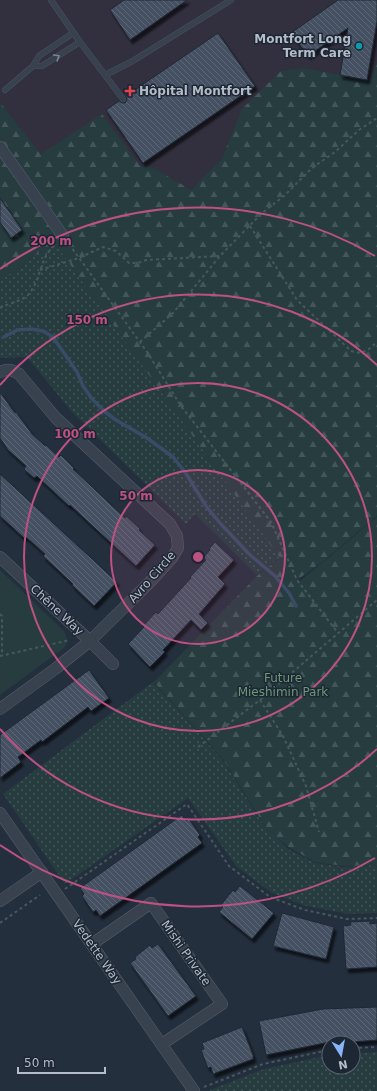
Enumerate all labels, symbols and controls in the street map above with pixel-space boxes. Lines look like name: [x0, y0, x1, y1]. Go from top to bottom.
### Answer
place label: Montfort Long Term Care: [254, 32, 351, 60]
marker: Montfort Long Term Care: [354, 41, 364, 51]
one-way arrow: [53, 54, 60, 61]
place label: Hôpital Montfort: [139, 84, 252, 98]
marker: Hôpital Montfort: [124, 85, 136, 97]
text: 200 m: [30, 234, 72, 248]
text: 150 m: [66, 313, 108, 327]
text: 100 m: [54, 427, 96, 441]
text: 50 m: [119, 489, 153, 503]
street label: Avro Circle: [126, 548, 178, 606]
centre of rings: [191, 550, 205, 564]
street label: Chêne Way: [27, 582, 87, 638]
park label: Future Mieshimin Park: [238, 671, 328, 699]
street label: Vedette Way: [70, 917, 124, 987]
street label: Mishi Private: [158, 918, 214, 988]
north arrow: [321, 1035, 361, 1075]
scale bar: [18, 1049, 105, 1075]
text: 50 m: [24, 1056, 55, 1070]
text: N: [337, 1057, 349, 1072]

